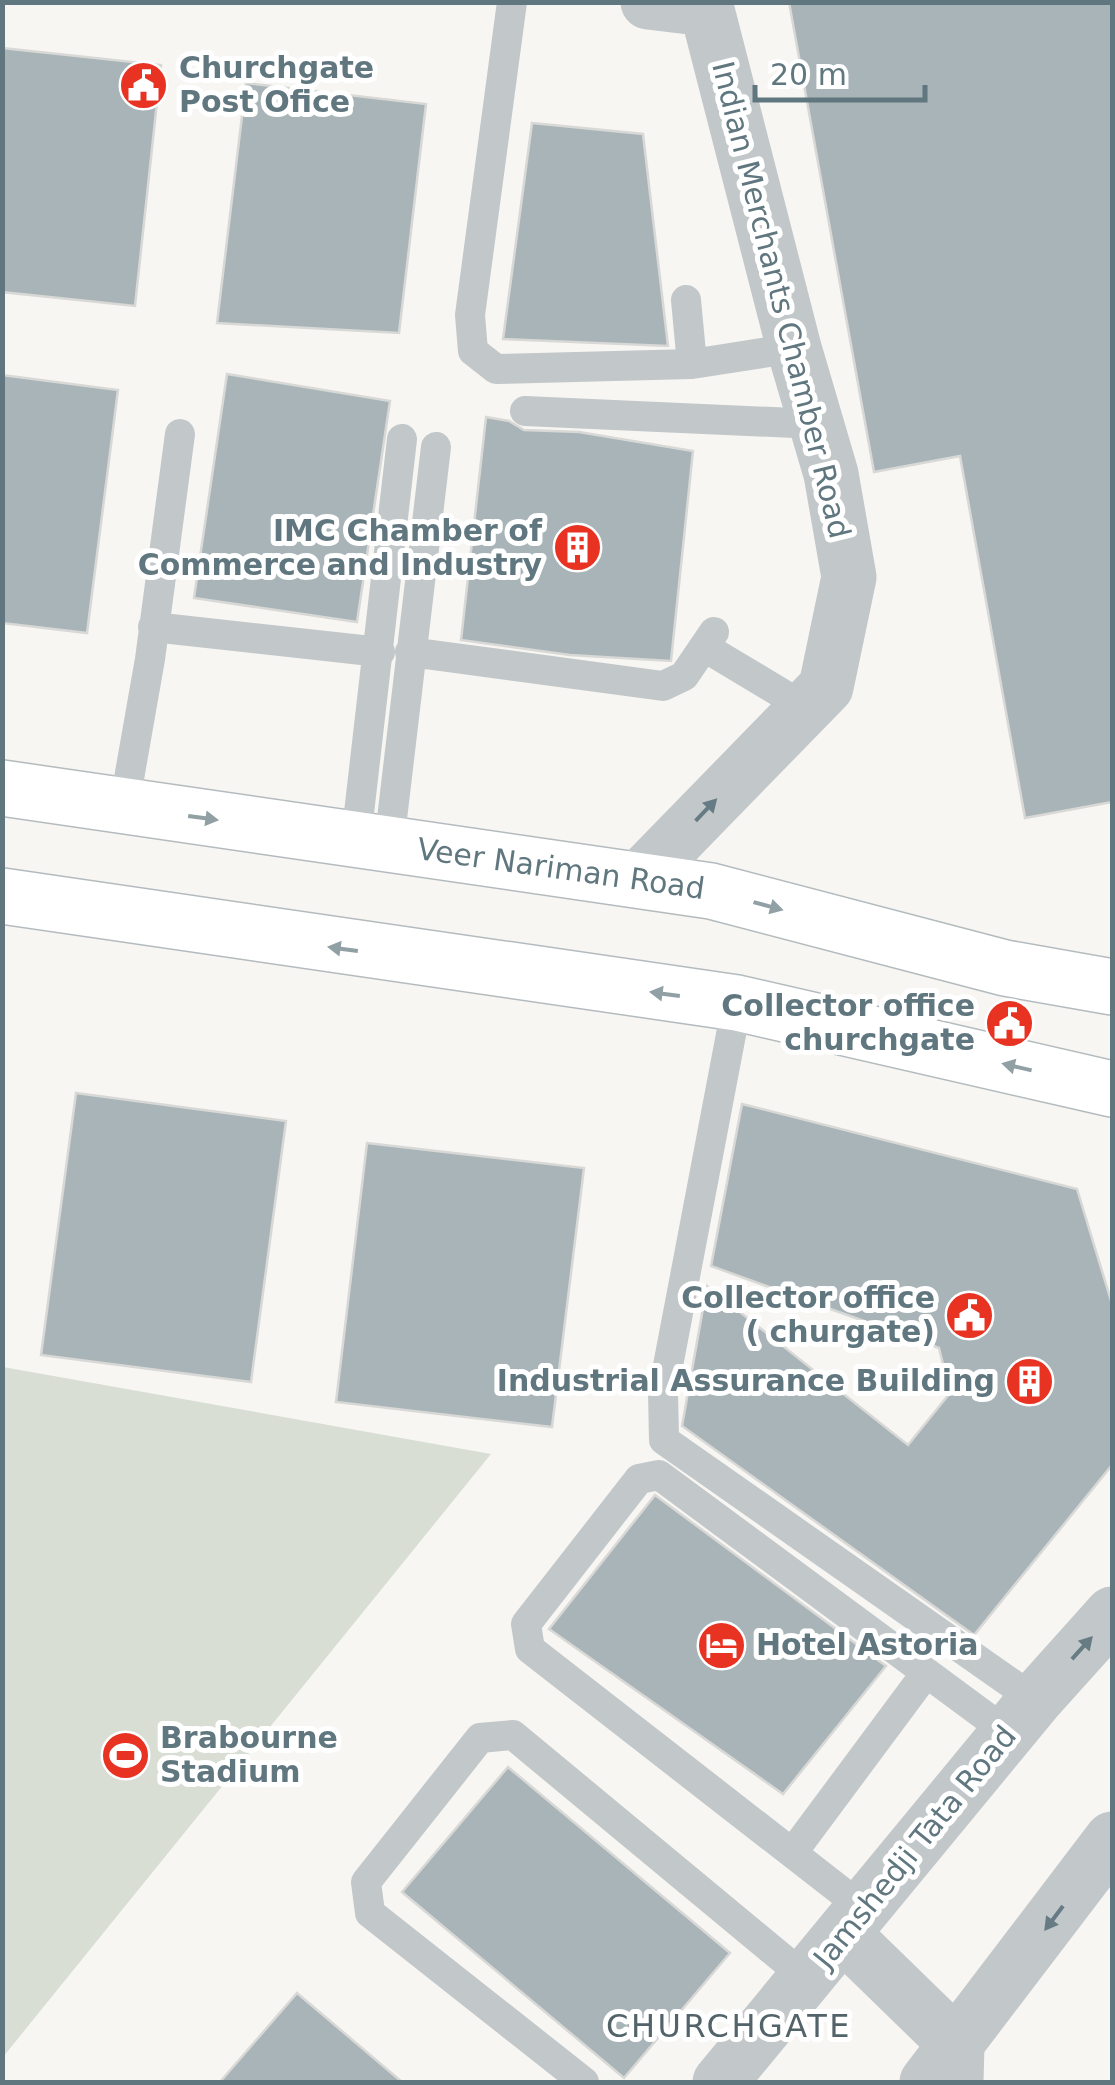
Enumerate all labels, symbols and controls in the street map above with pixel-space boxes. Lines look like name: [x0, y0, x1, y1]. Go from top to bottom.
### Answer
scale bar: [755, 40, 925, 102]
place label: Churchgate Post Ofice: [179, 50, 374, 119]
text: 20 m: [770, 57, 847, 92]
street label: Indian Merchants Chamber Road: [705, 58, 858, 542]
public building icon: Churchgate Post Ofice: [118, 59, 170, 111]
place label: IMC Chamber of Commerce and Industry: [138, 513, 543, 582]
building icon: IMC Chamber of Commerce and Industry: [551, 522, 603, 574]
one-way arrow: [694, 799, 717, 823]
one-way arrow: [187, 810, 219, 826]
street label: Veer Nariman Road: [415, 831, 707, 906]
one-way arrow: [753, 898, 784, 914]
one-way arrow: [327, 941, 359, 957]
one-way arrow: [649, 985, 681, 1001]
place label: Collector office churchgate: [721, 988, 975, 1057]
public building icon: Collector office churchgate: [984, 997, 1036, 1049]
one-way arrow: [1001, 1059, 1032, 1074]
place label: Collector office ( churgate): [681, 1280, 935, 1349]
public building icon: Collector office ( churgate): [944, 1289, 996, 1341]
building icon: Industrial Assurance Building: [1004, 1355, 1056, 1407]
place label: Industrial Assurance Building: [497, 1363, 995, 1398]
hotel icon: Hotel Astoria: [695, 1619, 747, 1671]
place label: Hotel Astoria: [756, 1627, 978, 1662]
one-way arrow: [1070, 1636, 1092, 1661]
street label: Jamshedji Tata Road: [805, 1719, 1023, 1976]
place label: Brabourne Stadium: [160, 1720, 338, 1789]
sports icon: Brabourne Stadium: [99, 1729, 151, 1781]
one-way arrow: [1045, 1905, 1065, 1931]
district label: CHURCHGATE: [606, 2007, 852, 2045]

